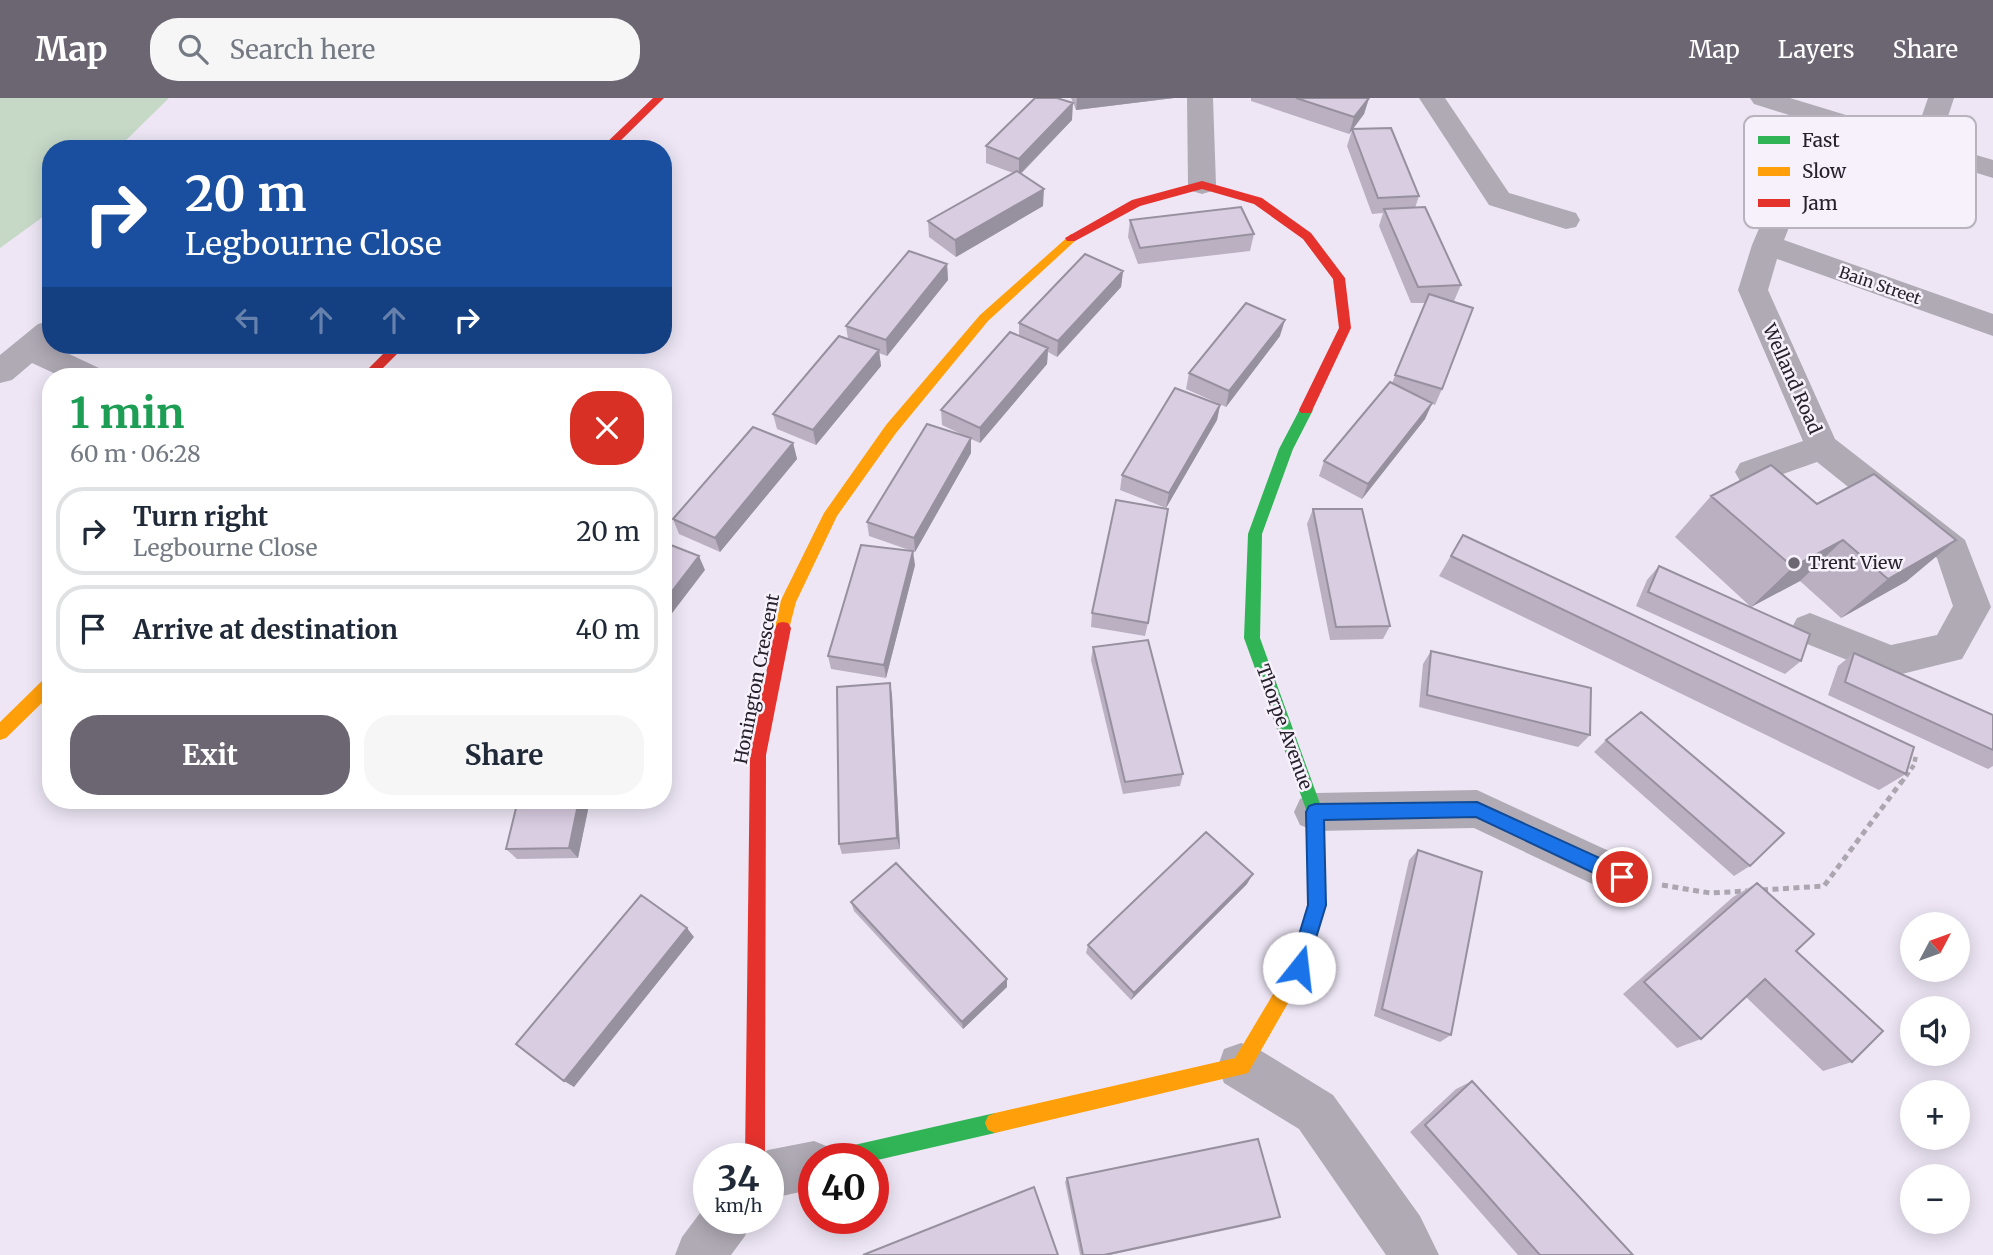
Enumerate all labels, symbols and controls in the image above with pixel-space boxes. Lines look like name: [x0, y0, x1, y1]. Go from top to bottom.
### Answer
search box: [150, 18, 640, 81]
text: Map: [35, 29, 108, 70]
icon: search: [174, 30, 212, 68]
text: Search here: [230, 33, 375, 66]
text: Map: [1689, 34, 1740, 65]
text: Layers: [1778, 34, 1854, 65]
text: Share: [1892, 34, 1958, 65]
legend: [1744, 116, 1976, 228]
text: Fast: [1802, 128, 1840, 152]
text: Slow: [1802, 159, 1847, 183]
text: 20 m: [185, 163, 306, 224]
icon: right: [70, 168, 161, 259]
text: Jam: [1801, 191, 1838, 215]
text: Legbourne Close: [185, 224, 442, 264]
street label: Bain Street: [1837, 262, 1924, 309]
icon: left: [229, 301, 267, 339]
icon: ahead: [302, 301, 340, 339]
icon: ahead: [375, 301, 413, 339]
icon: right: [448, 301, 486, 339]
street label: Welland Road: [1758, 319, 1827, 438]
text: 1 min: [70, 387, 184, 439]
button: close: [570, 391, 644, 465]
text: 60 m · 06:28: [70, 439, 201, 468]
text: Turn right: [133, 500, 268, 533]
icon: right: [74, 512, 112, 550]
text: 20 m: [576, 515, 640, 548]
text: Legbourne Close: [133, 533, 317, 562]
place label: Trent View: [1808, 551, 1904, 574]
marker: Trent View: [1786, 555, 1802, 571]
street label: Honington Crescent: [729, 592, 784, 766]
icon: arrive: [74, 610, 112, 648]
text: Arrive at destination: [133, 613, 398, 646]
text: 40 m: [576, 613, 640, 646]
street label: Thorpe Avenue: [1251, 661, 1318, 793]
button: Exit: [70, 715, 350, 795]
button: Share: [364, 715, 644, 795]
pin: [1592, 847, 1652, 907]
icon: arrive: [1603, 858, 1641, 896]
north arrow: [1900, 912, 1970, 982]
map controls: [1900, 912, 1970, 1234]
position arrow: [1262, 931, 1336, 1005]
button: sound: [1900, 996, 1970, 1066]
button: +: [1900, 1080, 1970, 1150]
speed limit sign: 40: [798, 1143, 889, 1234]
text: 34: [718, 1157, 759, 1201]
button: −: [1900, 1164, 1970, 1234]
text: km/h: [715, 1194, 762, 1217]

